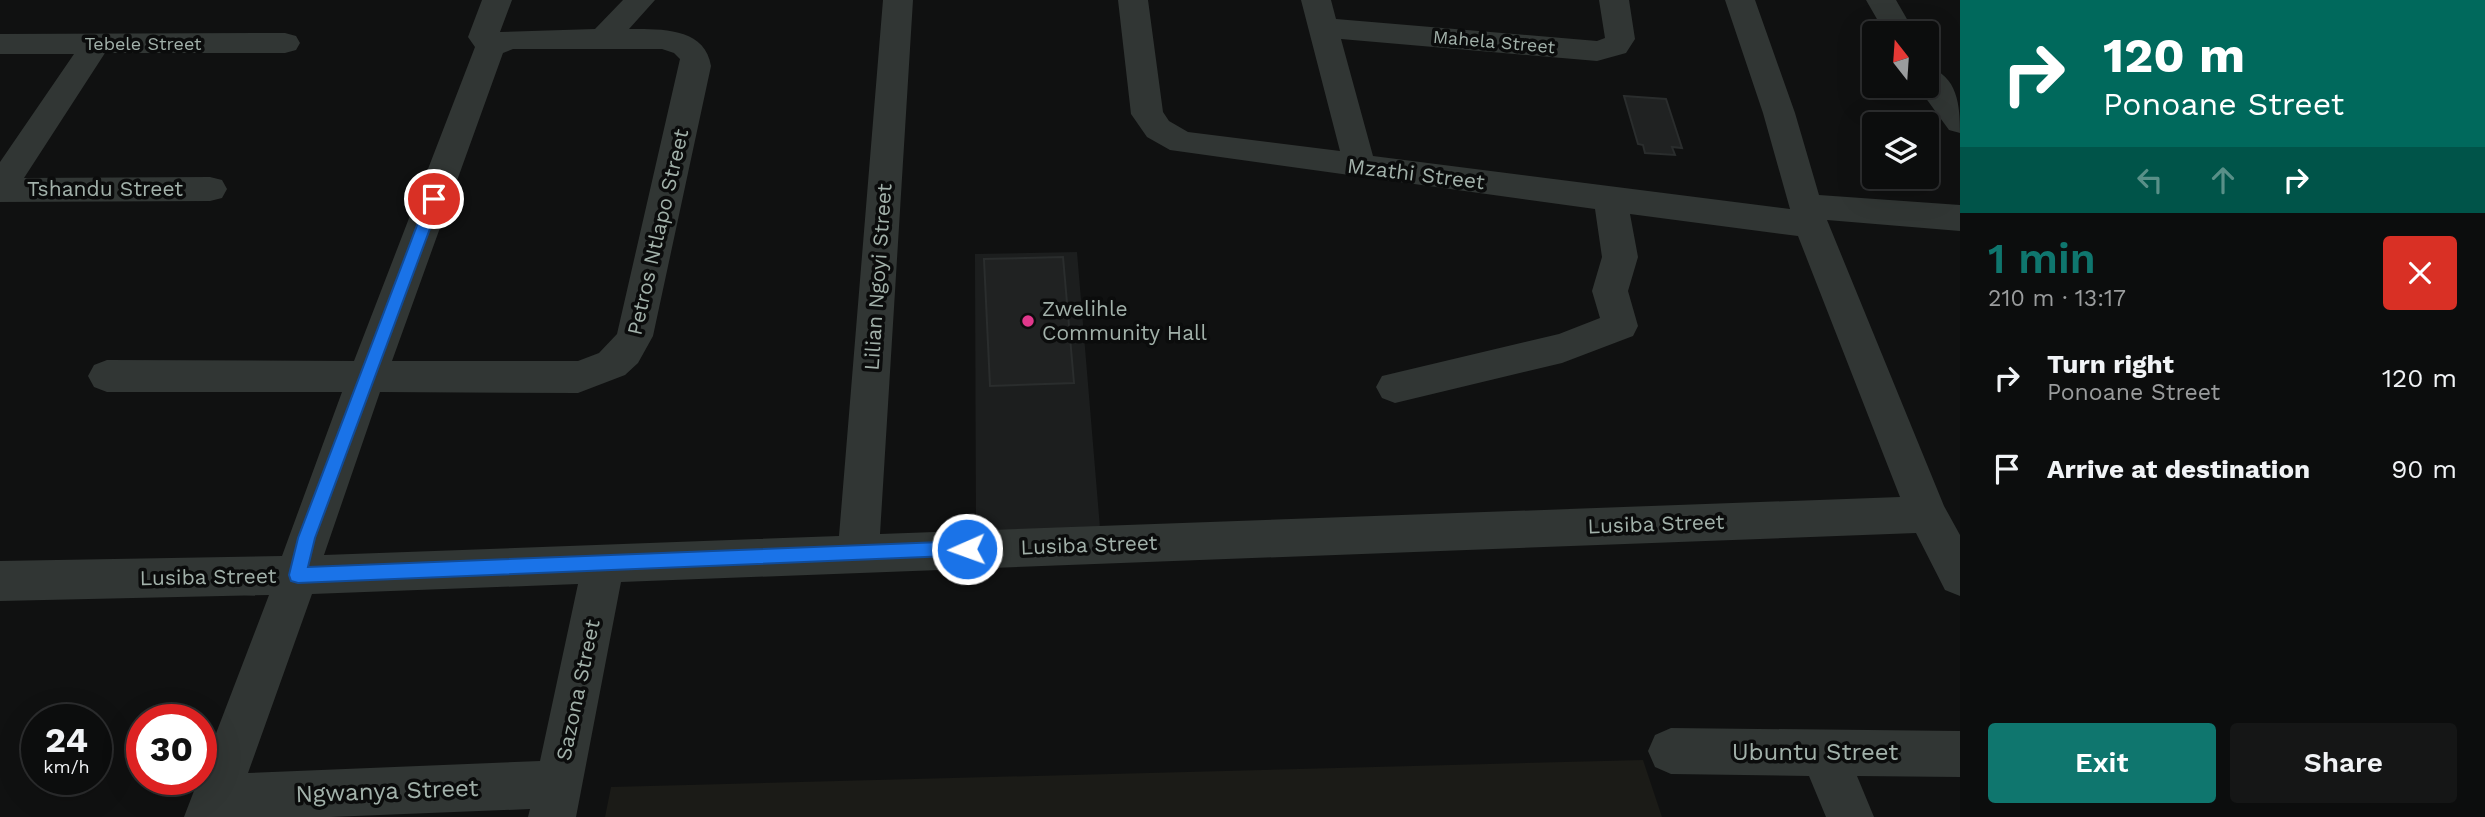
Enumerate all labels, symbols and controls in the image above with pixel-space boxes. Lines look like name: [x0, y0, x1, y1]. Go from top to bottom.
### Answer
north arrow: [1862, 21, 1939, 98]
map controls: [1862, 21, 1939, 189]
street label: Mahela Street: [1432, 26, 1556, 57]
text: 120 m: [2103, 26, 2245, 84]
icon: right: [1988, 28, 2079, 119]
street label: Tebele Street: [84, 33, 202, 54]
text: Ponoane Street: [2103, 85, 2344, 123]
button: layers: [1862, 112, 1939, 189]
street label: Petros Ntlapo Street: [622, 126, 693, 337]
street label: Mzathi Street: [1346, 153, 1486, 194]
icon: left: [2131, 161, 2169, 199]
icon: ahead: [2204, 161, 2242, 199]
icon: right: [2277, 161, 2315, 199]
pin: [404, 169, 464, 229]
street label: Tshandu Street: [27, 176, 183, 201]
icon: arrive: [415, 180, 453, 218]
street label: Lilian Ngoyi Street: [858, 182, 897, 371]
text: 1 min: [1988, 234, 2096, 283]
button: close: [2383, 236, 2457, 310]
text: 210 m · 13:17: [1988, 285, 2126, 312]
place label: Zwelihle Community Hall: [1042, 296, 1207, 345]
marker: Zwelihle Community Hall: [1020, 313, 1036, 329]
text: Turn right: [2047, 349, 2174, 379]
icon: right: [1988, 359, 2026, 397]
text: 120 m: [2382, 363, 2457, 393]
text: Ponoane Street: [2047, 379, 2220, 406]
icon: arrive: [1988, 450, 2026, 488]
text: Arrive at destination: [2047, 454, 2310, 484]
text: 90 m: [2391, 454, 2457, 484]
street label: Lusiba Street: [1587, 509, 1725, 538]
position arrow: [930, 512, 1004, 586]
street label: Lusiba Street: [1020, 530, 1158, 559]
street label: Lusiba Street: [139, 563, 277, 590]
street label: Sazona Street: [550, 617, 605, 763]
speed limit sign: 30: [126, 704, 217, 795]
text: 24: [45, 719, 88, 761]
button: Exit: [1988, 723, 2216, 803]
button: Share: [2230, 723, 2457, 803]
street label: Ubuntu Street: [1732, 738, 1898, 766]
text: km/h: [43, 756, 90, 777]
street label: Ngwanya Street: [295, 774, 479, 808]

